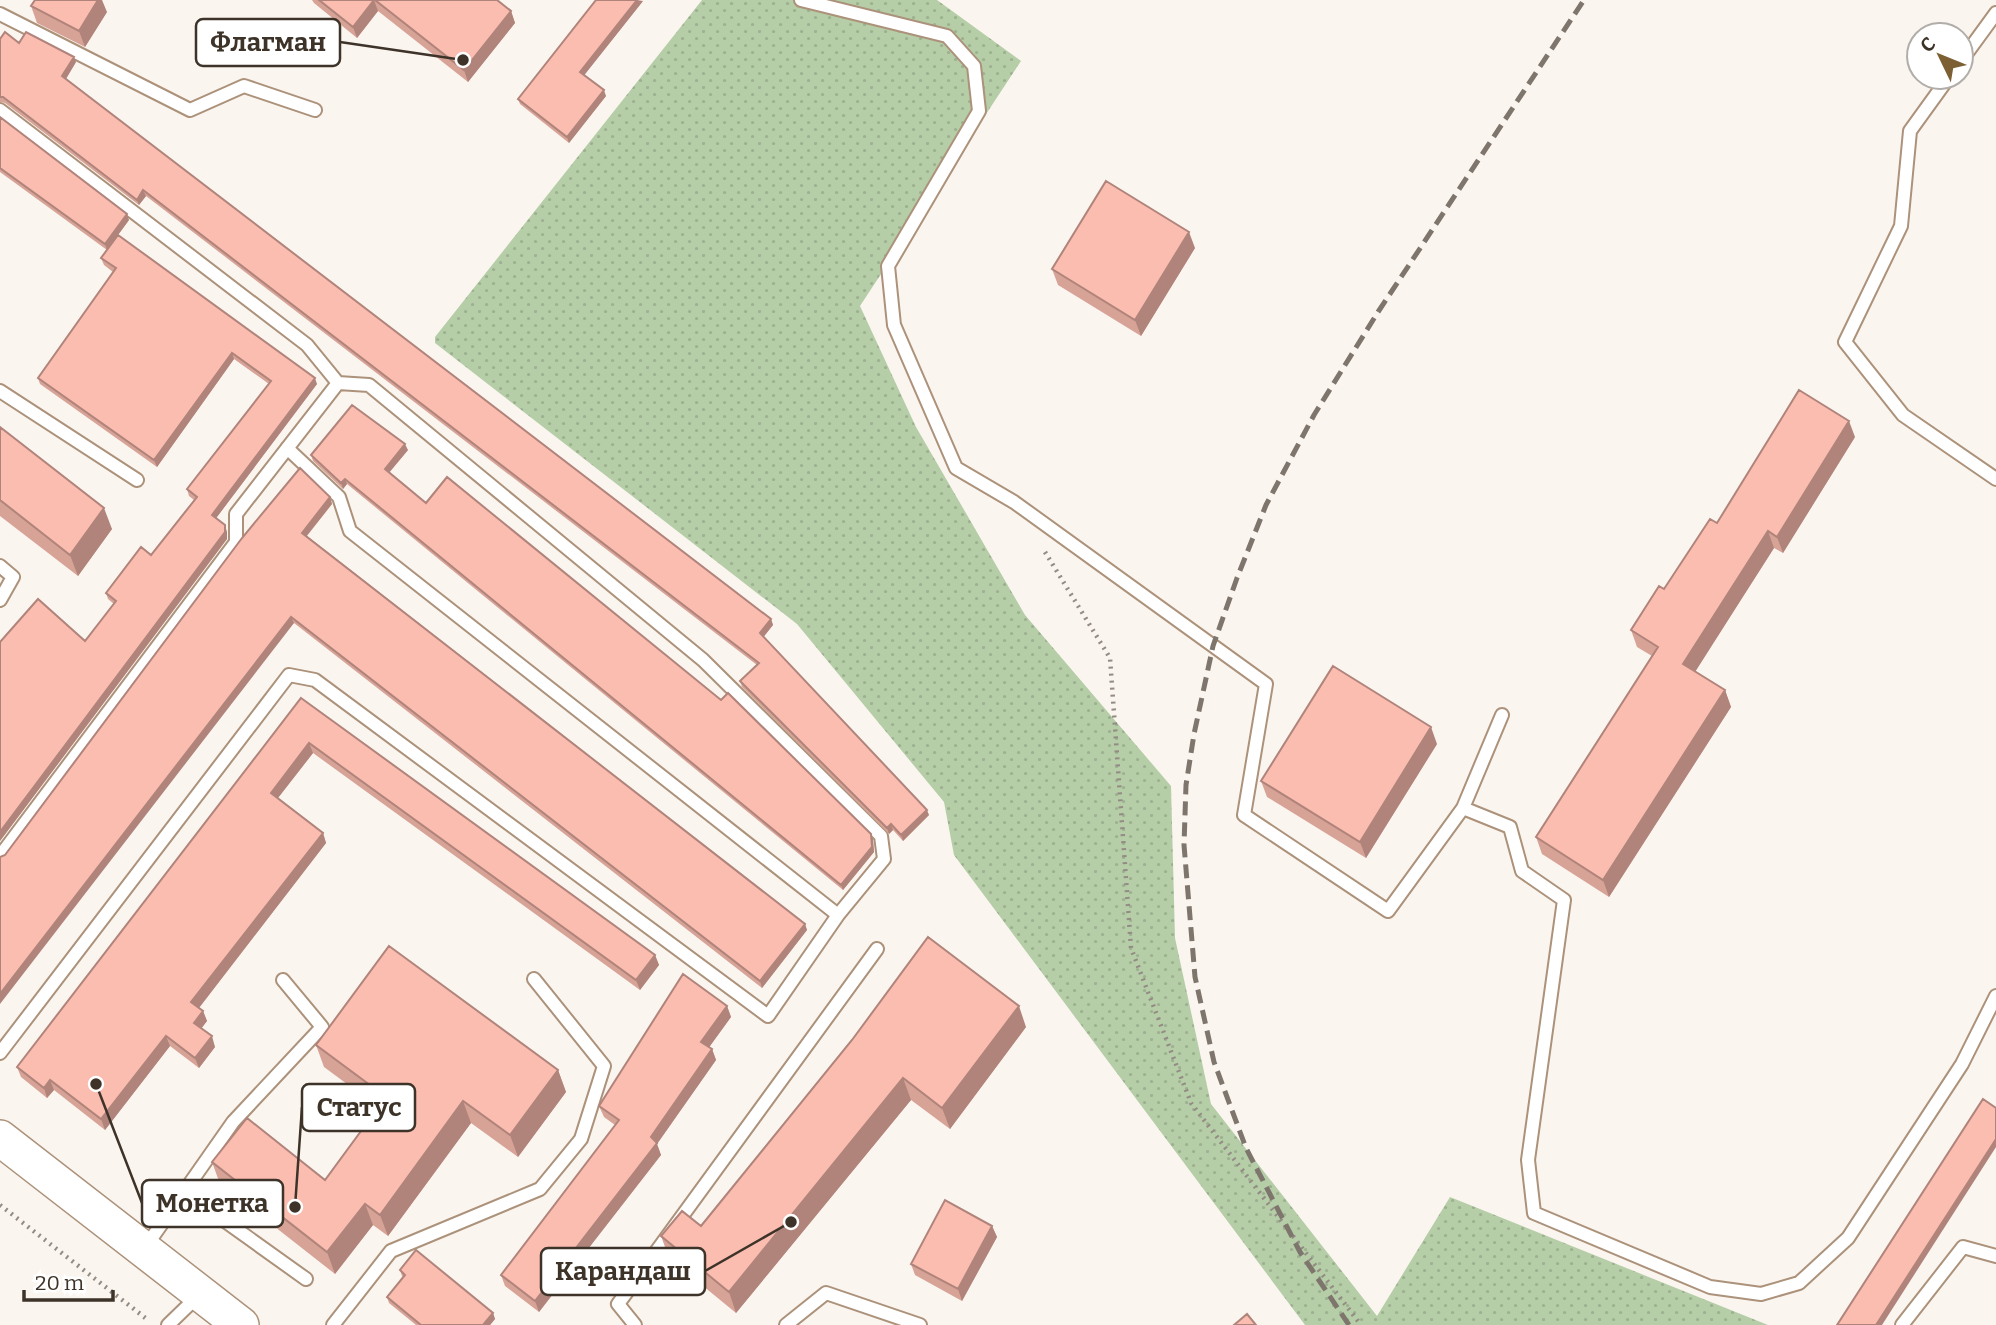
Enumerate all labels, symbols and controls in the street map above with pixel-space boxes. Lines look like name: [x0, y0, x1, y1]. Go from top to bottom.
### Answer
callout: Флагман: [196, 19, 340, 66]
north arrow: [1905, 21, 1975, 91]
text: Флагман: [210, 27, 326, 58]
text: С: [1915, 33, 1940, 57]
callout: Статус: [302, 1084, 415, 1131]
text: Статус: [316, 1092, 402, 1123]
callout: Монетка: [142, 1180, 283, 1227]
text: Монетка: [155, 1188, 269, 1219]
callout: Карандаш: [541, 1248, 705, 1295]
text: Карандаш: [555, 1256, 691, 1287]
scale bar: [24, 1258, 114, 1302]
text: 20 m: [35, 1270, 84, 1296]

